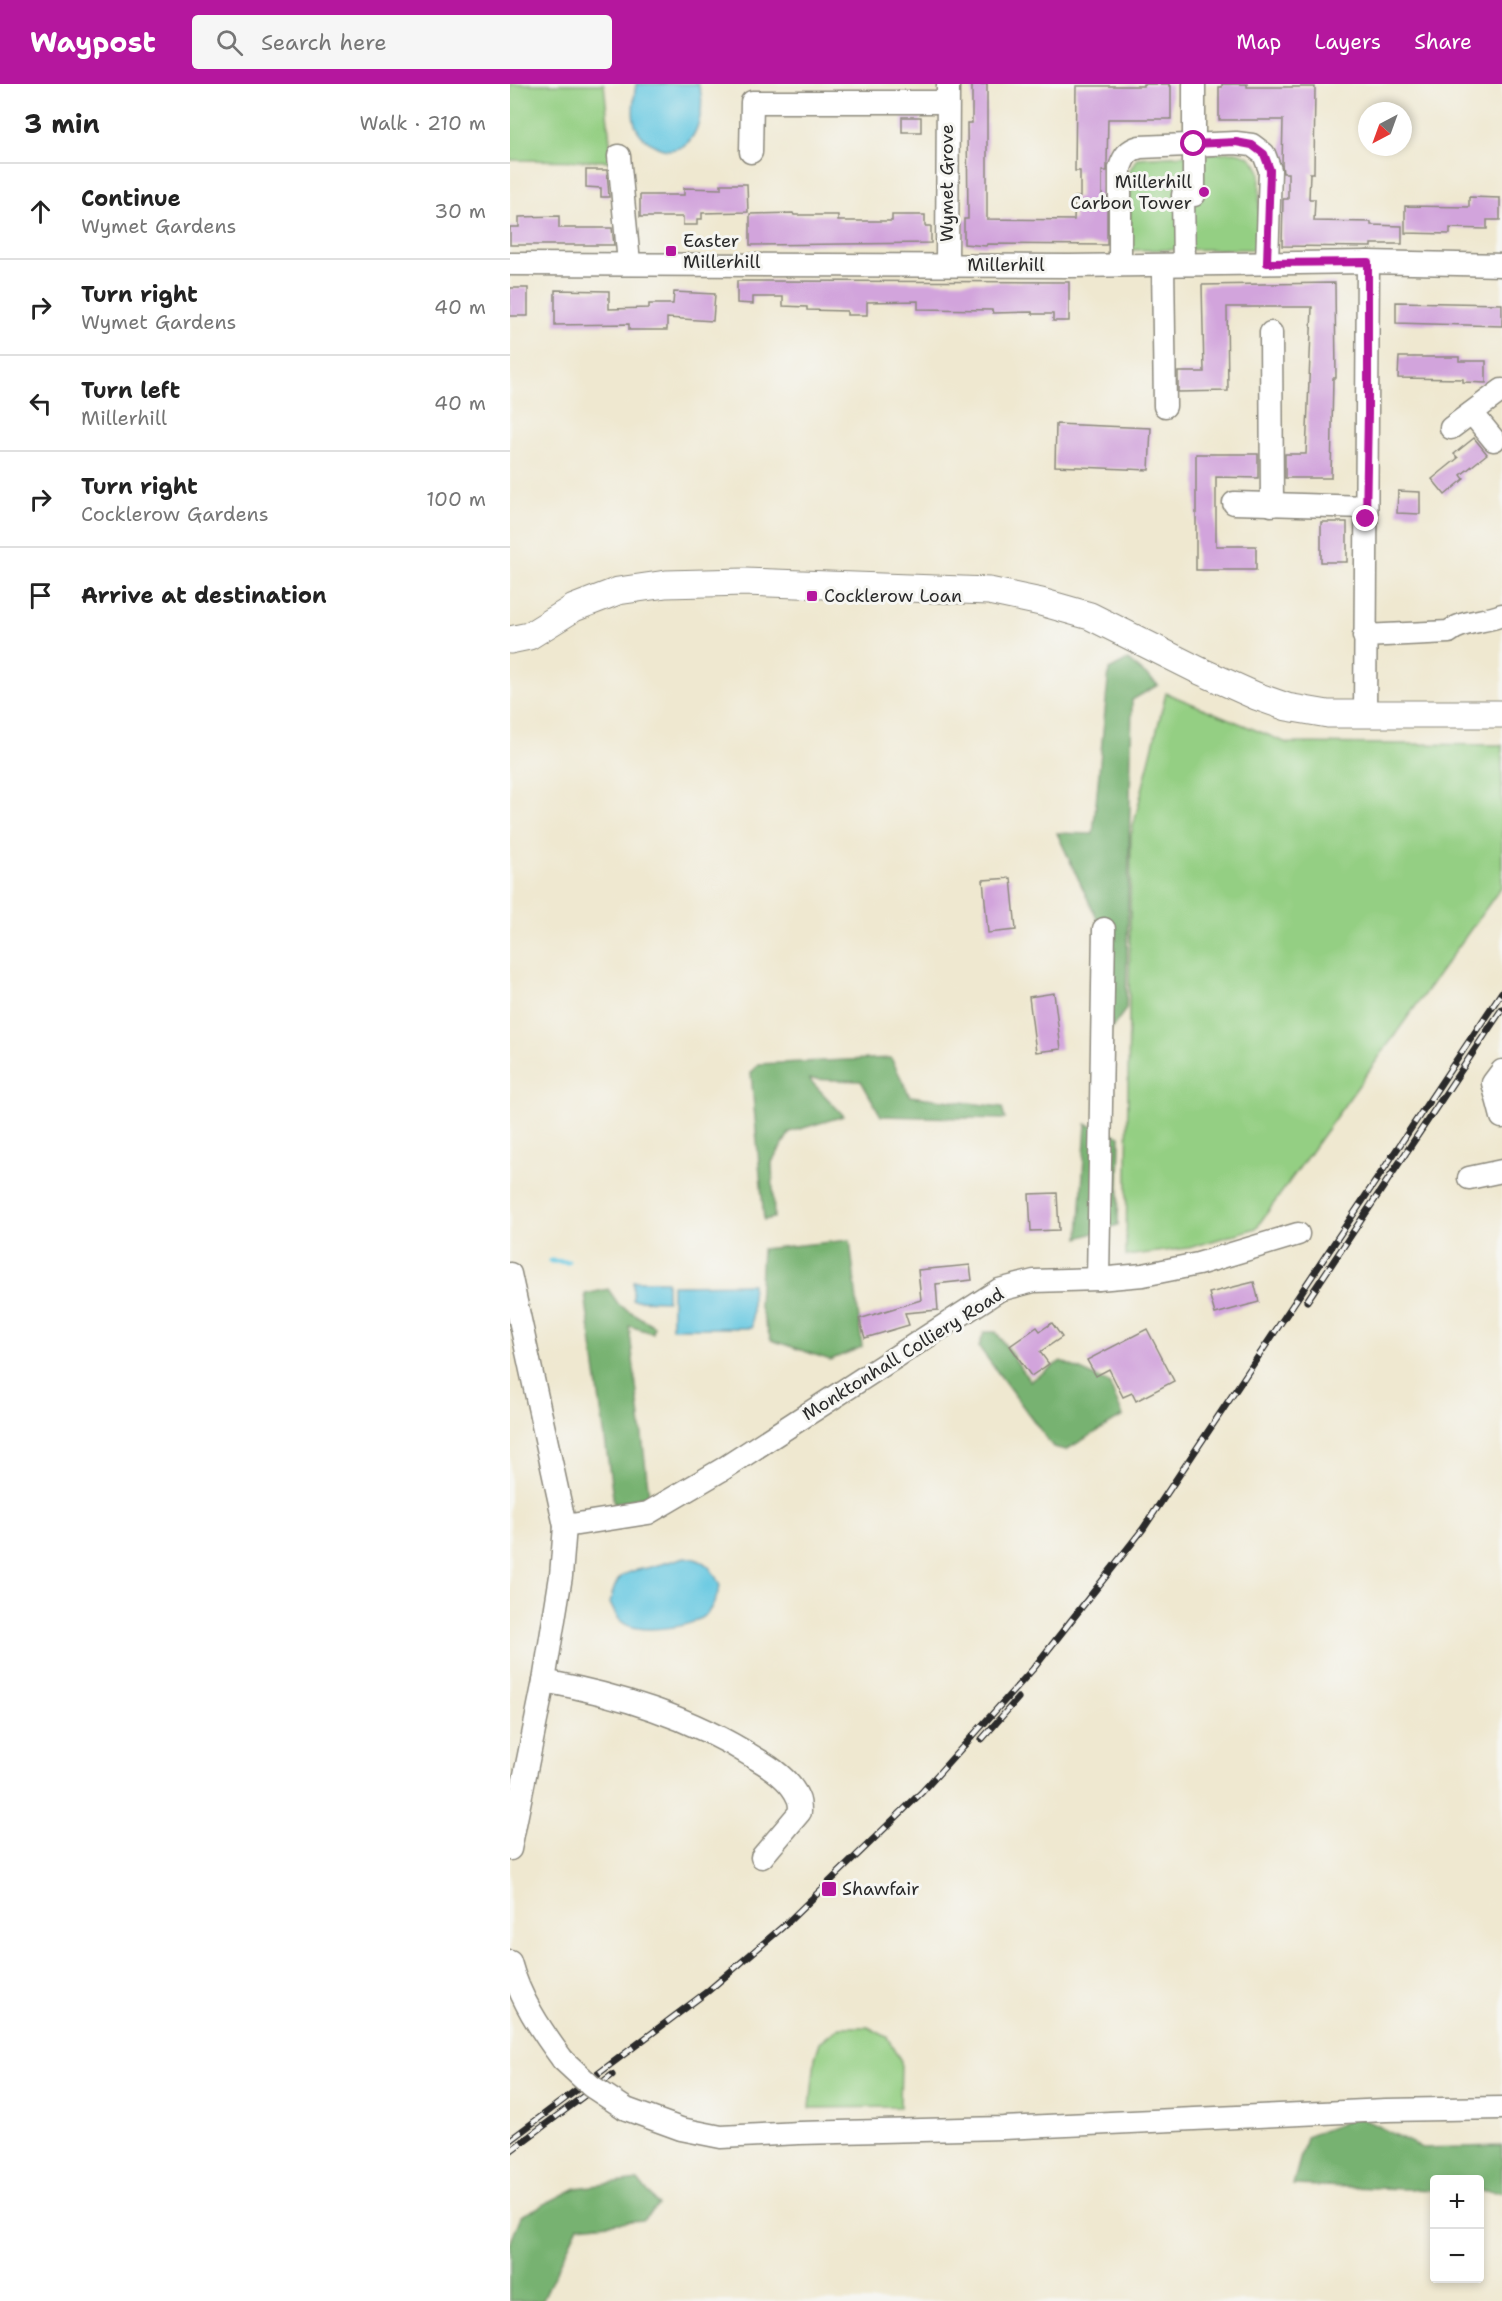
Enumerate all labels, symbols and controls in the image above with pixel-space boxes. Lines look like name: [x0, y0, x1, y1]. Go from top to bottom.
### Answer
search box: [192, 15, 612, 69]
text: Waypost: [30, 23, 156, 61]
icon: search: [213, 26, 246, 59]
text: Search here: [261, 28, 387, 57]
text: Map: [1236, 28, 1281, 56]
text: Layers: [1314, 28, 1381, 56]
text: Share: [1414, 28, 1472, 56]
north arrow: [1358, 102, 1412, 156]
text: 3 min: [24, 106, 100, 141]
text: Walk · 210 m: [360, 110, 486, 136]
street label: Wymet Grove: [935, 124, 959, 242]
route start: [1180, 130, 1206, 156]
place label: Millerhill Carbon Tower: [1070, 170, 1193, 215]
text: Continue: [81, 184, 181, 213]
marker: Millerhill Carbon Tower: [1197, 185, 1211, 199]
icon: ahead: [24, 195, 57, 228]
text: 30 m: [434, 198, 486, 224]
text: Wymet Gardens: [81, 213, 236, 239]
place label: Easter Millerhill: [683, 229, 761, 274]
marker: Easter Millerhill: [664, 244, 678, 258]
street label: Millerhill: [967, 253, 1045, 277]
text: Turn right: [81, 280, 198, 309]
icon: right: [24, 291, 57, 324]
text: 40 m: [434, 294, 486, 320]
text: Wymet Gardens: [81, 309, 236, 335]
text: Turn left: [81, 376, 180, 405]
icon: left: [24, 387, 57, 420]
text: 40 m: [434, 390, 486, 416]
text: Millerhill: [81, 405, 167, 431]
text: Turn right: [81, 472, 198, 501]
icon: right: [24, 483, 57, 516]
text: 100 m: [426, 486, 486, 512]
text: Cocklerow Gardens: [81, 501, 269, 527]
route end: [1352, 505, 1378, 531]
icon: arrive: [24, 579, 57, 612]
text: Arrive at destination: [81, 581, 327, 610]
place label: Cocklerow Loan: [824, 584, 962, 608]
marker: Cocklerow Loan: [805, 589, 819, 603]
street label: Monktonhall Colliery Road: [798, 1282, 1008, 1426]
place label: Shawfair: [842, 1877, 919, 1901]
marker: Shawfair: [820, 1880, 838, 1898]
map controls: [1430, 2175, 1484, 2283]
button: +: [1430, 2175, 1484, 2229]
button: −: [1430, 2229, 1484, 2283]

